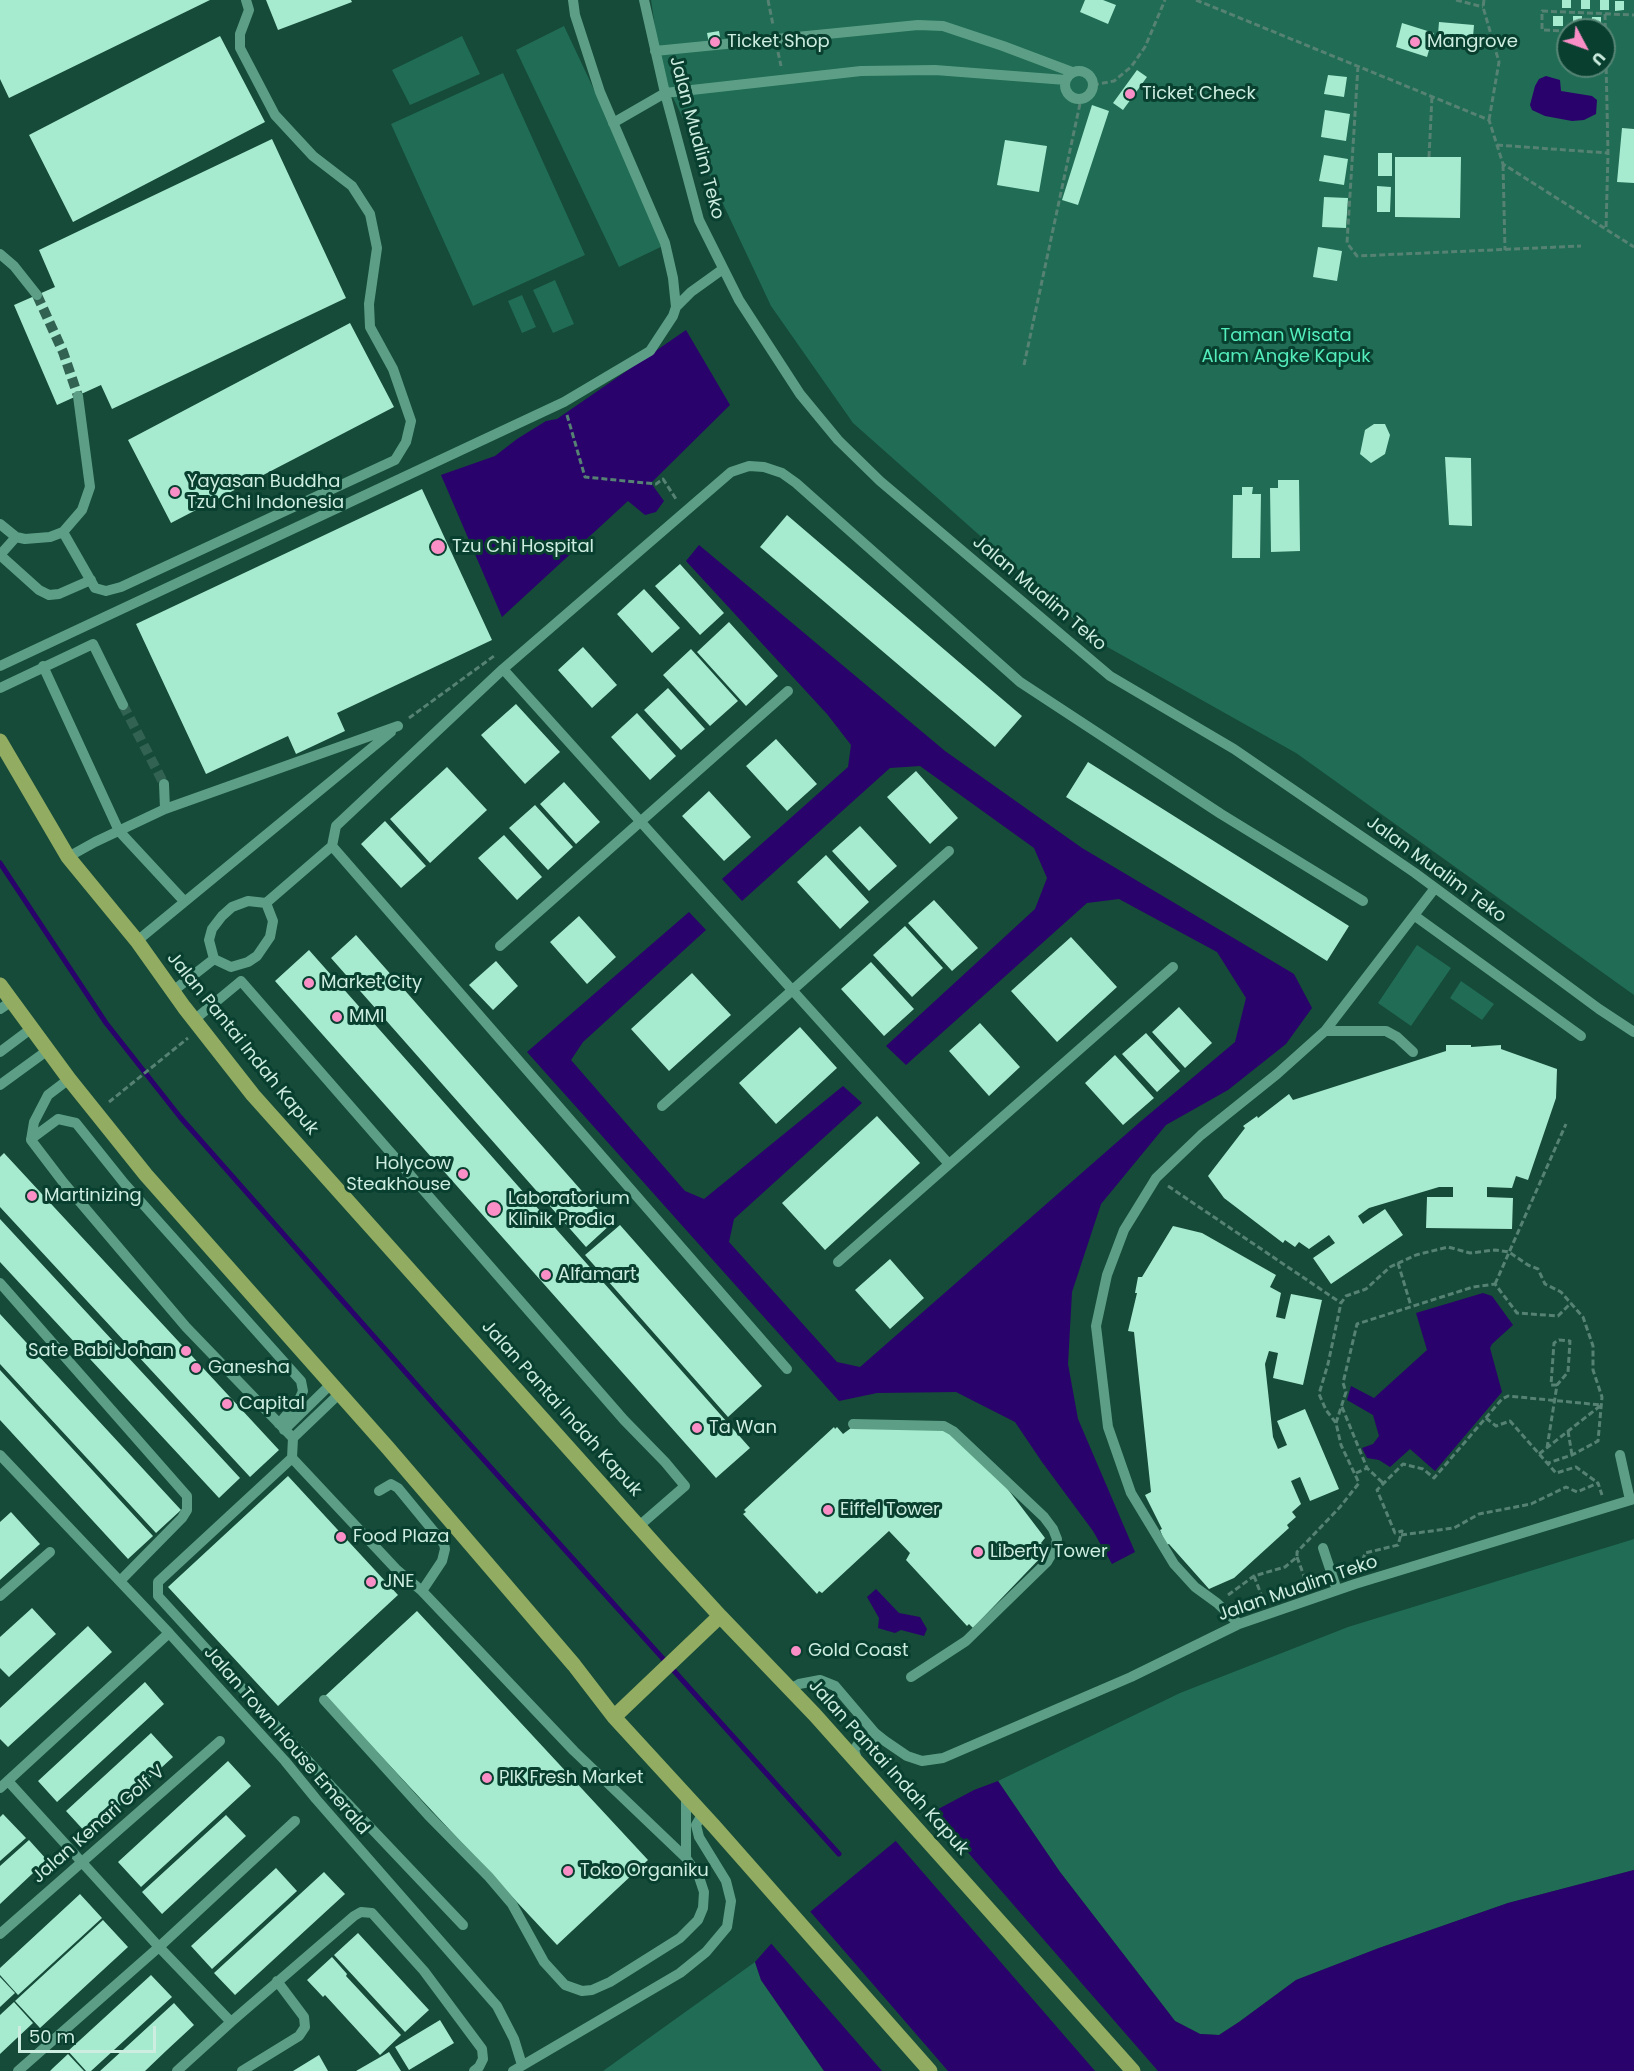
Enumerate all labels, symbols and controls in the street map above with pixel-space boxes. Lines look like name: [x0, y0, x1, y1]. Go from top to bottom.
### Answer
north arrow: [1556, 18, 1616, 78]
place label: Ticket Shop: [727, 31, 830, 53]
place label: Mangrove: [1427, 31, 1518, 53]
marker: Ticket Shop: [708, 35, 722, 49]
marker: Mangrove: [1408, 35, 1422, 49]
text: U: [1586, 47, 1611, 71]
street label: Jalan Mualim Teko: [664, 54, 728, 222]
place label: Ticket Check: [1142, 83, 1256, 105]
marker: Ticket Check: [1123, 87, 1137, 101]
park label: Taman Wisata Alam Angke Kapuk: [1201, 325, 1371, 368]
place label: Yayasan Buddha Tzu Chi Indonesia: [187, 471, 344, 514]
marker: Yayasan Buddha Tzu Chi Indonesia: [168, 485, 182, 499]
street label: Jalan Mualim Teko: [968, 532, 1110, 656]
place label: Tzu Chi Hospital: [452, 536, 594, 558]
marker: Tzu Chi Hospital: [429, 538, 447, 556]
street label: Jalan Mualim Teko: [1362, 812, 1510, 928]
street label: Jalan Pantai Indah Kapuk: [161, 948, 323, 1140]
place label: Market City: [321, 972, 422, 994]
marker: Market City: [302, 976, 316, 990]
place label: MMI: [349, 1006, 384, 1028]
marker: MMI: [330, 1010, 344, 1024]
place label: Holycow Steakhouse: [346, 1153, 451, 1196]
marker: Holycow Steakhouse: [456, 1167, 470, 1181]
place label: Martinizing: [44, 1185, 142, 1207]
place label: Laboratorium Klinik Prodia: [508, 1188, 630, 1230]
marker: Martinizing: [25, 1189, 39, 1203]
marker: Laboratorium Klinik Prodia: [485, 1200, 503, 1218]
place label: Alfamart: [558, 1264, 637, 1286]
marker: Alfamart: [539, 1268, 553, 1282]
street label: Jalan Pantai Indah Kapuk: [476, 1317, 646, 1501]
place label: Sate Babi Johan: [28, 1340, 174, 1362]
marker: Sate Babi Johan: [179, 1344, 193, 1358]
place label: Ganesha: [208, 1357, 290, 1379]
marker: Ganesha: [189, 1361, 203, 1375]
place label: Capital: [239, 1393, 305, 1415]
marker: Capital: [220, 1397, 234, 1411]
place label: Ta Wan: [709, 1417, 777, 1439]
marker: Ta Wan: [690, 1421, 704, 1435]
place label: Eiffel Tower: [840, 1499, 940, 1521]
marker: Eiffel Tower: [821, 1503, 835, 1517]
place label: Food Plaza: [353, 1526, 449, 1548]
marker: Food Plaza: [334, 1530, 348, 1544]
place label: Liberty Tower: [990, 1541, 1108, 1563]
marker: Liberty Tower: [971, 1545, 985, 1559]
street label: Jalan Mualim Teko: [1215, 1551, 1381, 1627]
place label: JNE: [383, 1571, 414, 1593]
marker: JNE: [364, 1575, 378, 1589]
place label: Gold Coast: [808, 1640, 908, 1662]
street label: Jalan Town House Emerald: [198, 1643, 374, 1839]
marker: Gold Coast: [789, 1644, 803, 1658]
street label: Jalan Pantai Indah Kapuk: [803, 1676, 973, 1860]
street label: Jalan Kenari Golf V: [28, 1761, 170, 1889]
place label: PIK Fresh Market: [499, 1767, 643, 1789]
marker: PIK Fresh Market: [480, 1771, 494, 1785]
place label: Toko Organiku: [580, 1860, 709, 1882]
marker: Toko Organiku: [561, 1864, 575, 1878]
scale bar: [21, 2014, 159, 2052]
text: 50 m: [29, 2024, 75, 2049]

